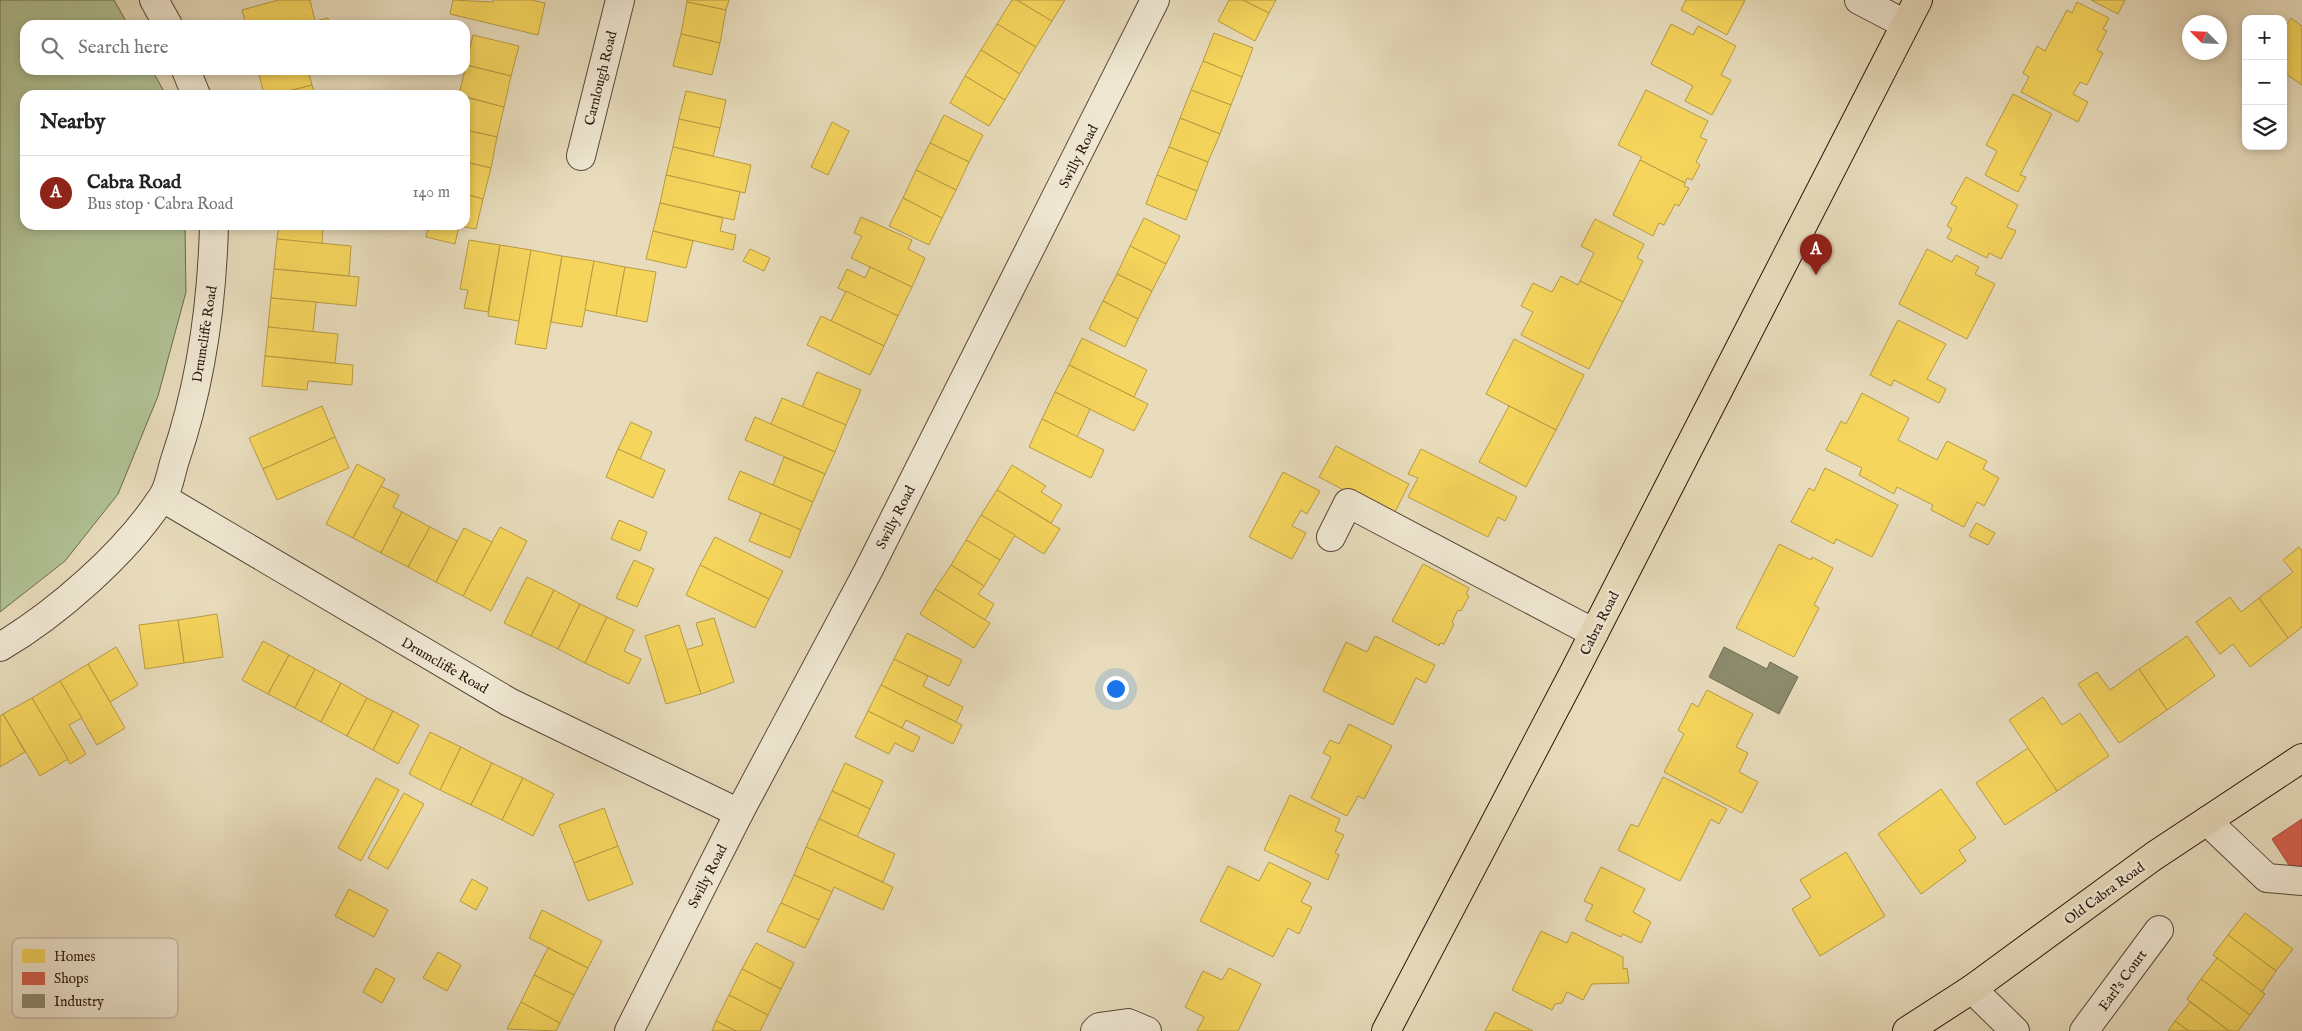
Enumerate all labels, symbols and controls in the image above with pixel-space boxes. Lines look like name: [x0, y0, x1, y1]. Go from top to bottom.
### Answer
north arrow: [2182, 15, 2227, 60]
map controls: [2242, 15, 2287, 150]
button: +: [2242, 15, 2287, 60]
search box: [20, 20, 470, 75]
street label: Carnlough Road: [581, 29, 622, 127]
icon: search: [38, 34, 66, 62]
text: Search here: [78, 36, 169, 60]
button: −: [2242, 60, 2287, 105]
button: layers: [2242, 105, 2287, 150]
text: Nearby: [40, 109, 105, 136]
street label: Swilly Road: [1055, 121, 1103, 191]
text: Cabra Road: [87, 171, 181, 195]
text: A: [51, 183, 61, 203]
text: 140 m: [412, 183, 450, 203]
text: Bus stop · Cabra Road: [87, 195, 233, 215]
pin: A: [1800, 234, 1832, 275]
street label: Drumcliffe Road: [188, 284, 222, 384]
street label: Swilly Road: [872, 482, 920, 552]
street label: Cabra Road: [1576, 588, 1624, 658]
street label: Drumcliffe Road: [398, 634, 492, 698]
your location: [1103, 676, 1129, 702]
street label: Swilly Road: [684, 841, 732, 911]
street label: Old Cabra Road: [2061, 858, 2149, 929]
legend: [12, 938, 178, 1018]
street label: Earl's Court: [2095, 946, 2151, 1015]
text: Homes: [54, 948, 96, 966]
text: Shops: [54, 970, 89, 988]
text: Industry: [54, 993, 104, 1011]

